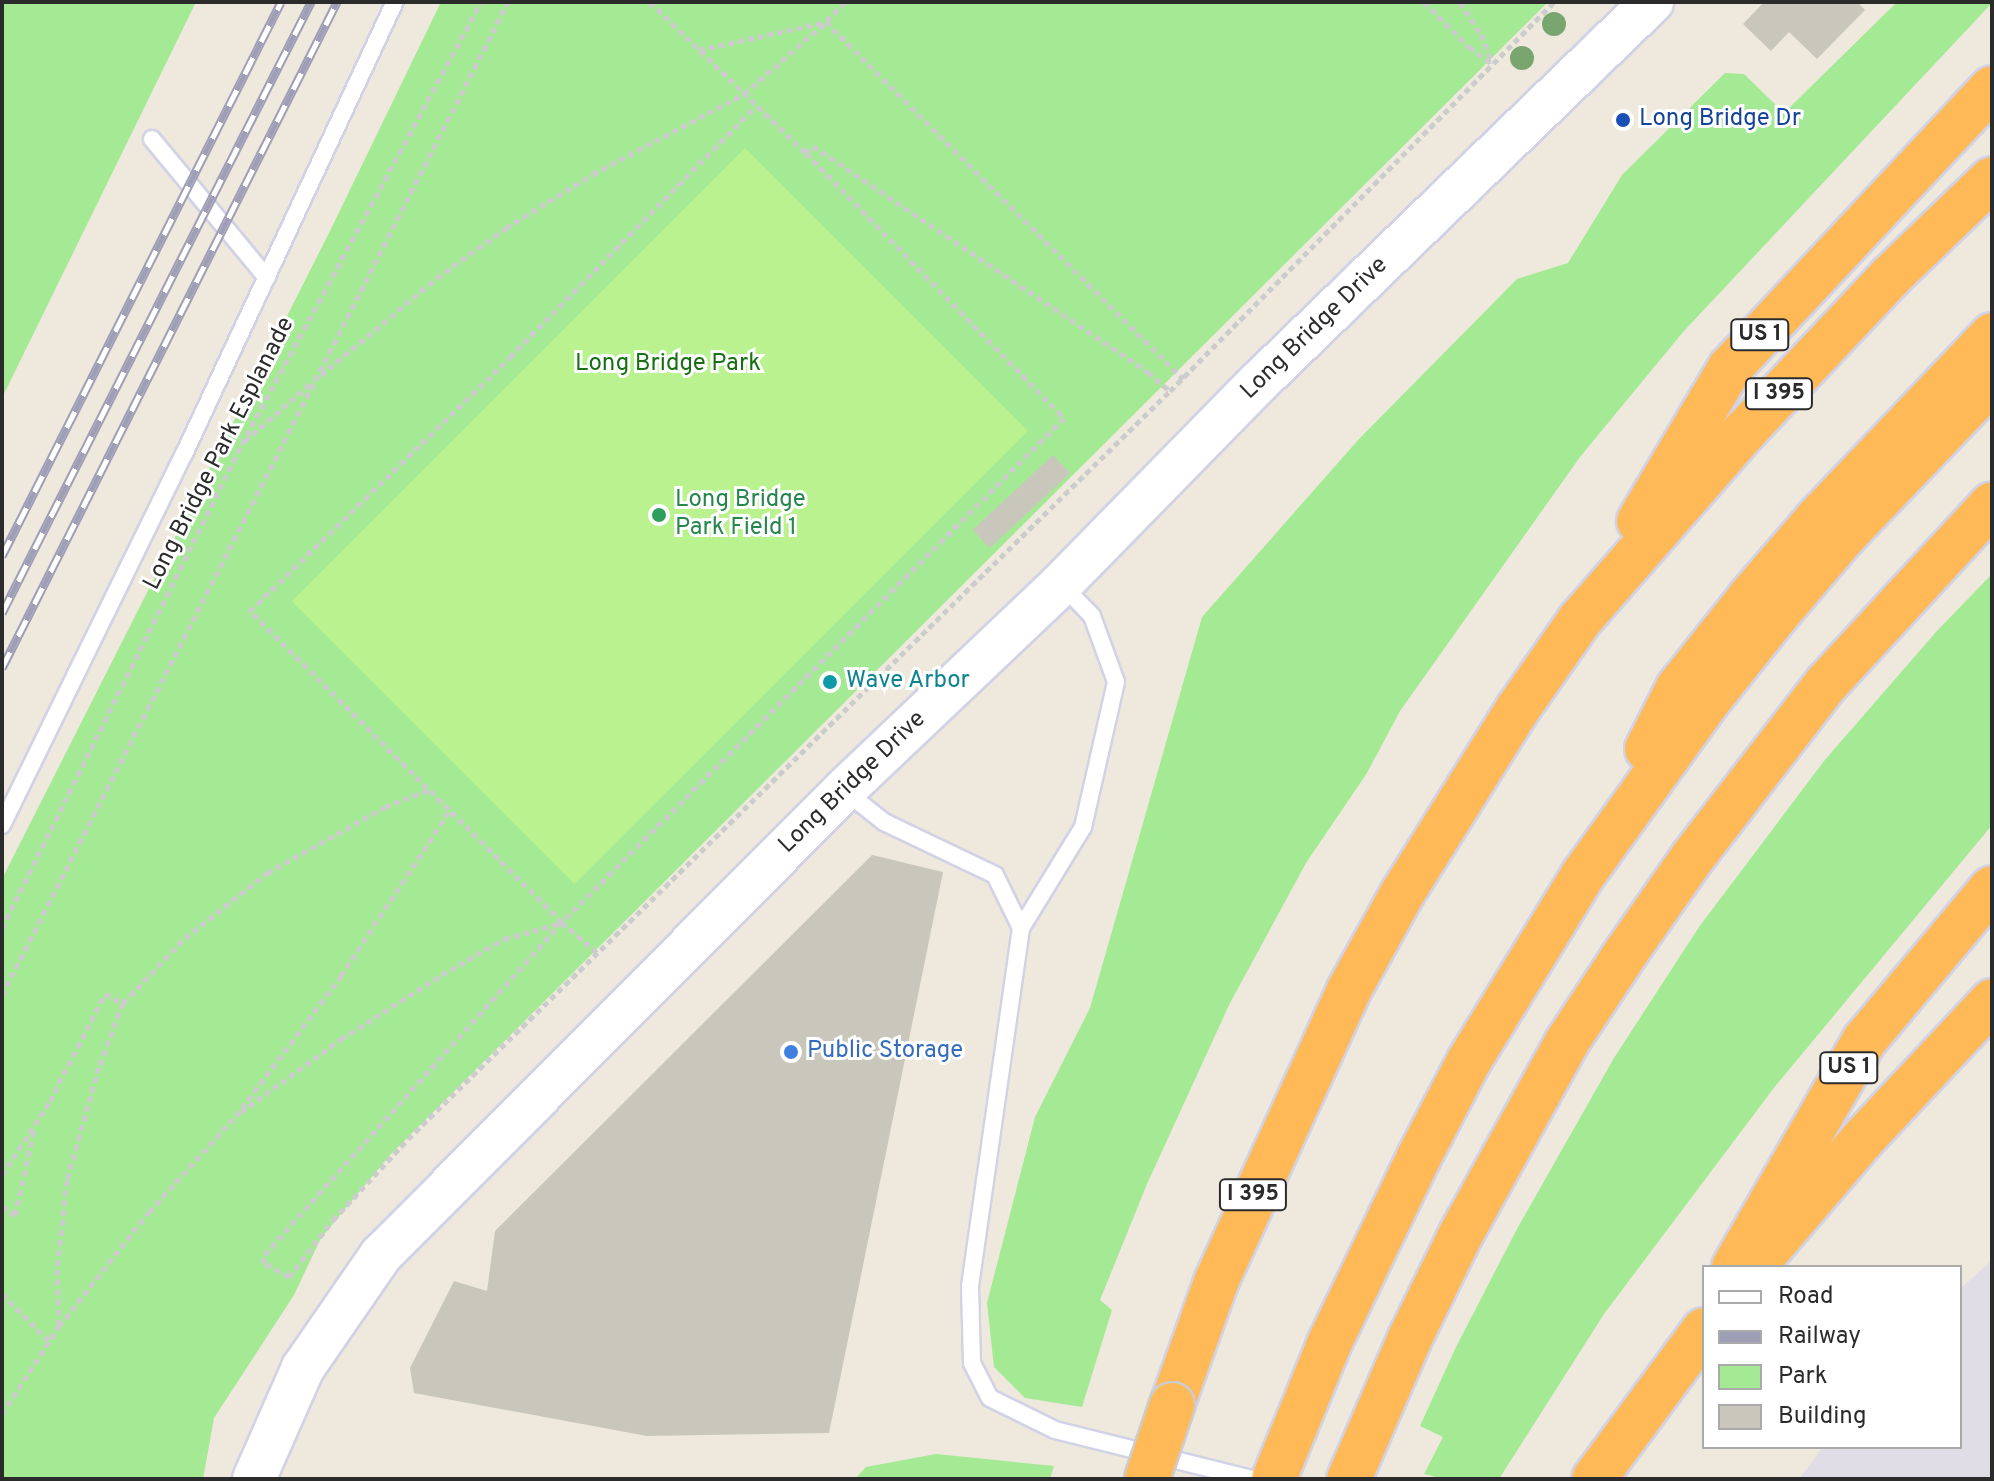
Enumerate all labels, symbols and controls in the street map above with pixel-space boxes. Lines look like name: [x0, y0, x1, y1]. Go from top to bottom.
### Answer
place label: Long Bridge Dr: [1639, 106, 1801, 134]
marker: Long Bridge Dr: [1614, 111, 1632, 129]
street label: Long Bridge Drive: [1236, 252, 1394, 406]
street label: Long Bridge Park Esplanade: [139, 313, 301, 595]
road number: US 1: [1730, 317, 1790, 353]
park label: Long Bridge Park: [575, 351, 761, 379]
road number: I 395: [1743, 376, 1815, 412]
place label: Long Bridge Park Field 1: [675, 487, 806, 543]
marker: Long Bridge Park Field 1: [650, 506, 668, 524]
place label: Wave Arbor: [846, 668, 971, 696]
marker: Wave Arbor: [821, 673, 839, 691]
street label: Long Bridge Drive: [774, 706, 932, 860]
place label: Public Storage: [807, 1038, 963, 1066]
marker: Public Storage: [782, 1043, 800, 1061]
road number: US 1: [1819, 1050, 1879, 1086]
road number: I 395: [1217, 1177, 1289, 1213]
legend: [1702, 1265, 1962, 1449]
text: Road: [1778, 1282, 1834, 1312]
text: Railway: [1778, 1322, 1861, 1352]
text: Park: [1778, 1362, 1828, 1392]
text: Building: [1778, 1402, 1867, 1432]

